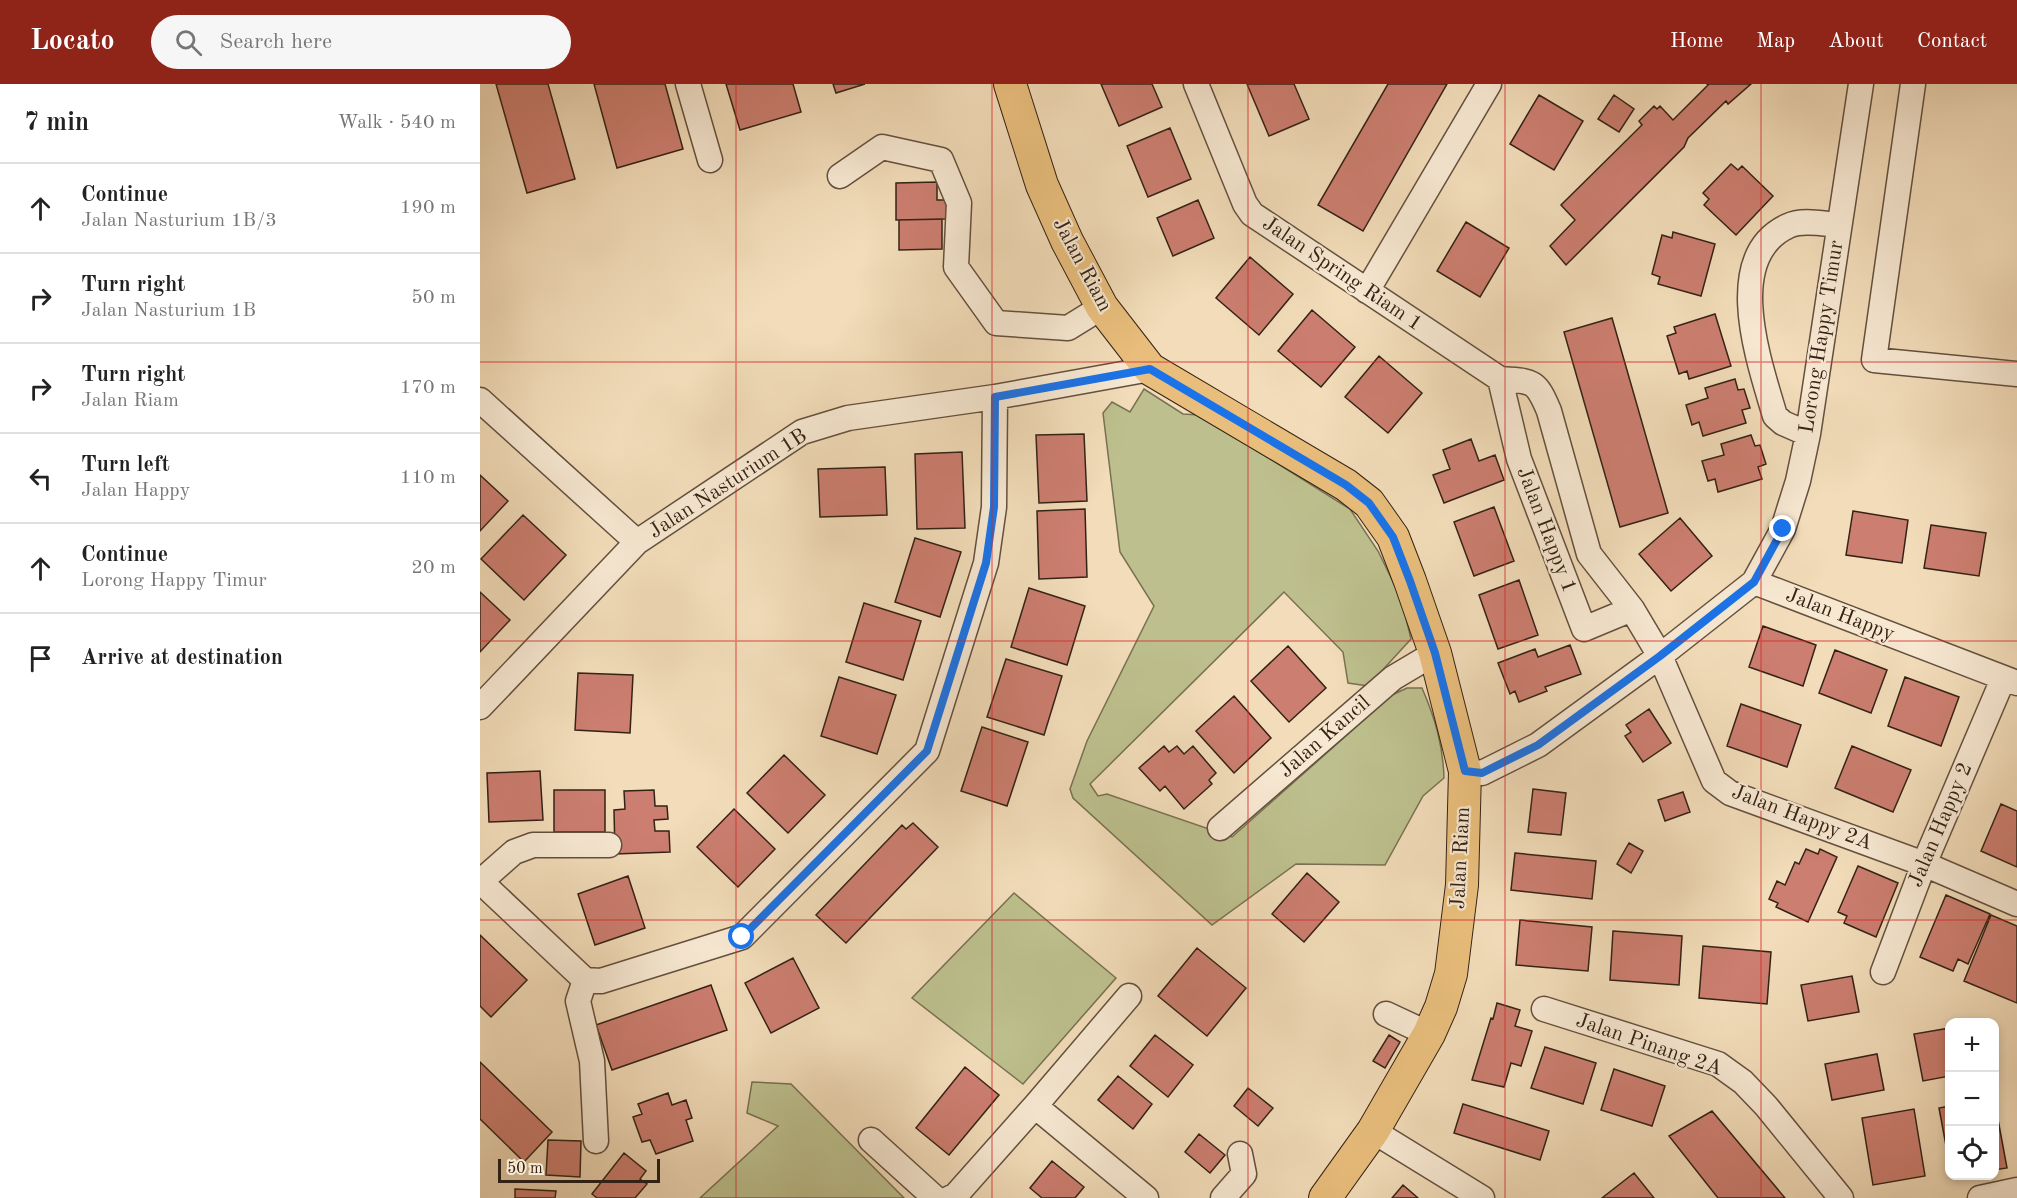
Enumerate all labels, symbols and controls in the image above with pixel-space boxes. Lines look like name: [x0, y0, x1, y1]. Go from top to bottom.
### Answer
search box: [151, 15, 571, 69]
icon: search: [172, 26, 205, 59]
text: Locato: [30, 28, 115, 56]
text: Search here: [220, 31, 332, 53]
text: Home: [1670, 31, 1723, 52]
text: Map: [1756, 31, 1795, 52]
text: About: [1828, 31, 1884, 52]
text: Contact: [1917, 31, 1987, 52]
text: 7 min: [24, 110, 89, 136]
text: Walk · 540 m: [337, 113, 456, 133]
text: Continue: [81, 184, 168, 206]
icon: ahead: [24, 192, 57, 225]
text: 190 m: [400, 198, 456, 218]
text: Jalan Nasturium 1B/3: [81, 211, 277, 231]
street label: Jalan Spring Riam 1: [1258, 213, 1426, 335]
street label: Jalan Riam: [1049, 215, 1115, 315]
street label: Lorong Happy Timur: [1796, 239, 1848, 435]
text: Turn right: [81, 274, 185, 296]
icon: right: [24, 282, 57, 315]
text: 50 m: [411, 288, 456, 308]
text: Jalan Nasturium 1B: [81, 301, 256, 321]
text: Turn right: [81, 364, 185, 386]
icon: right: [24, 372, 57, 405]
text: 170 m: [400, 378, 456, 398]
text: Jalan Riam: [81, 391, 179, 411]
street label: Jalan Nasturium 1B: [645, 425, 811, 543]
text: Turn left: [81, 454, 170, 476]
icon: left: [24, 462, 57, 495]
street label: Jalan Happy 1: [1512, 464, 1580, 596]
text: 110 m: [400, 468, 456, 488]
text: Jalan Happy: [81, 481, 190, 501]
route end: [1769, 515, 1795, 541]
text: Continue: [81, 544, 168, 566]
icon: ahead: [24, 552, 57, 585]
text: 20 m: [411, 558, 456, 578]
text: Lorong Happy Timur: [81, 571, 267, 591]
street label: Jalan Happy: [1783, 585, 1897, 645]
icon: arrive: [24, 642, 57, 675]
text: Arrive at destination: [81, 647, 283, 669]
street label: Jalan Kancil: [1275, 692, 1375, 782]
street label: Jalan Happy 2: [1905, 760, 1977, 890]
street label: Jalan Happy 2A: [1729, 782, 1875, 854]
street label: Jalan Riam: [1448, 806, 1474, 910]
route start: [728, 923, 754, 949]
street label: Jalan Pinang 2A: [1573, 1010, 1725, 1080]
map controls: [1945, 1018, 1999, 1180]
button: +: [1945, 1018, 1999, 1072]
button: −: [1945, 1072, 1999, 1126]
button: locate: [1945, 1126, 1999, 1180]
scale bar: [498, 1156, 660, 1184]
text: 50 m: [507, 1161, 543, 1177]

